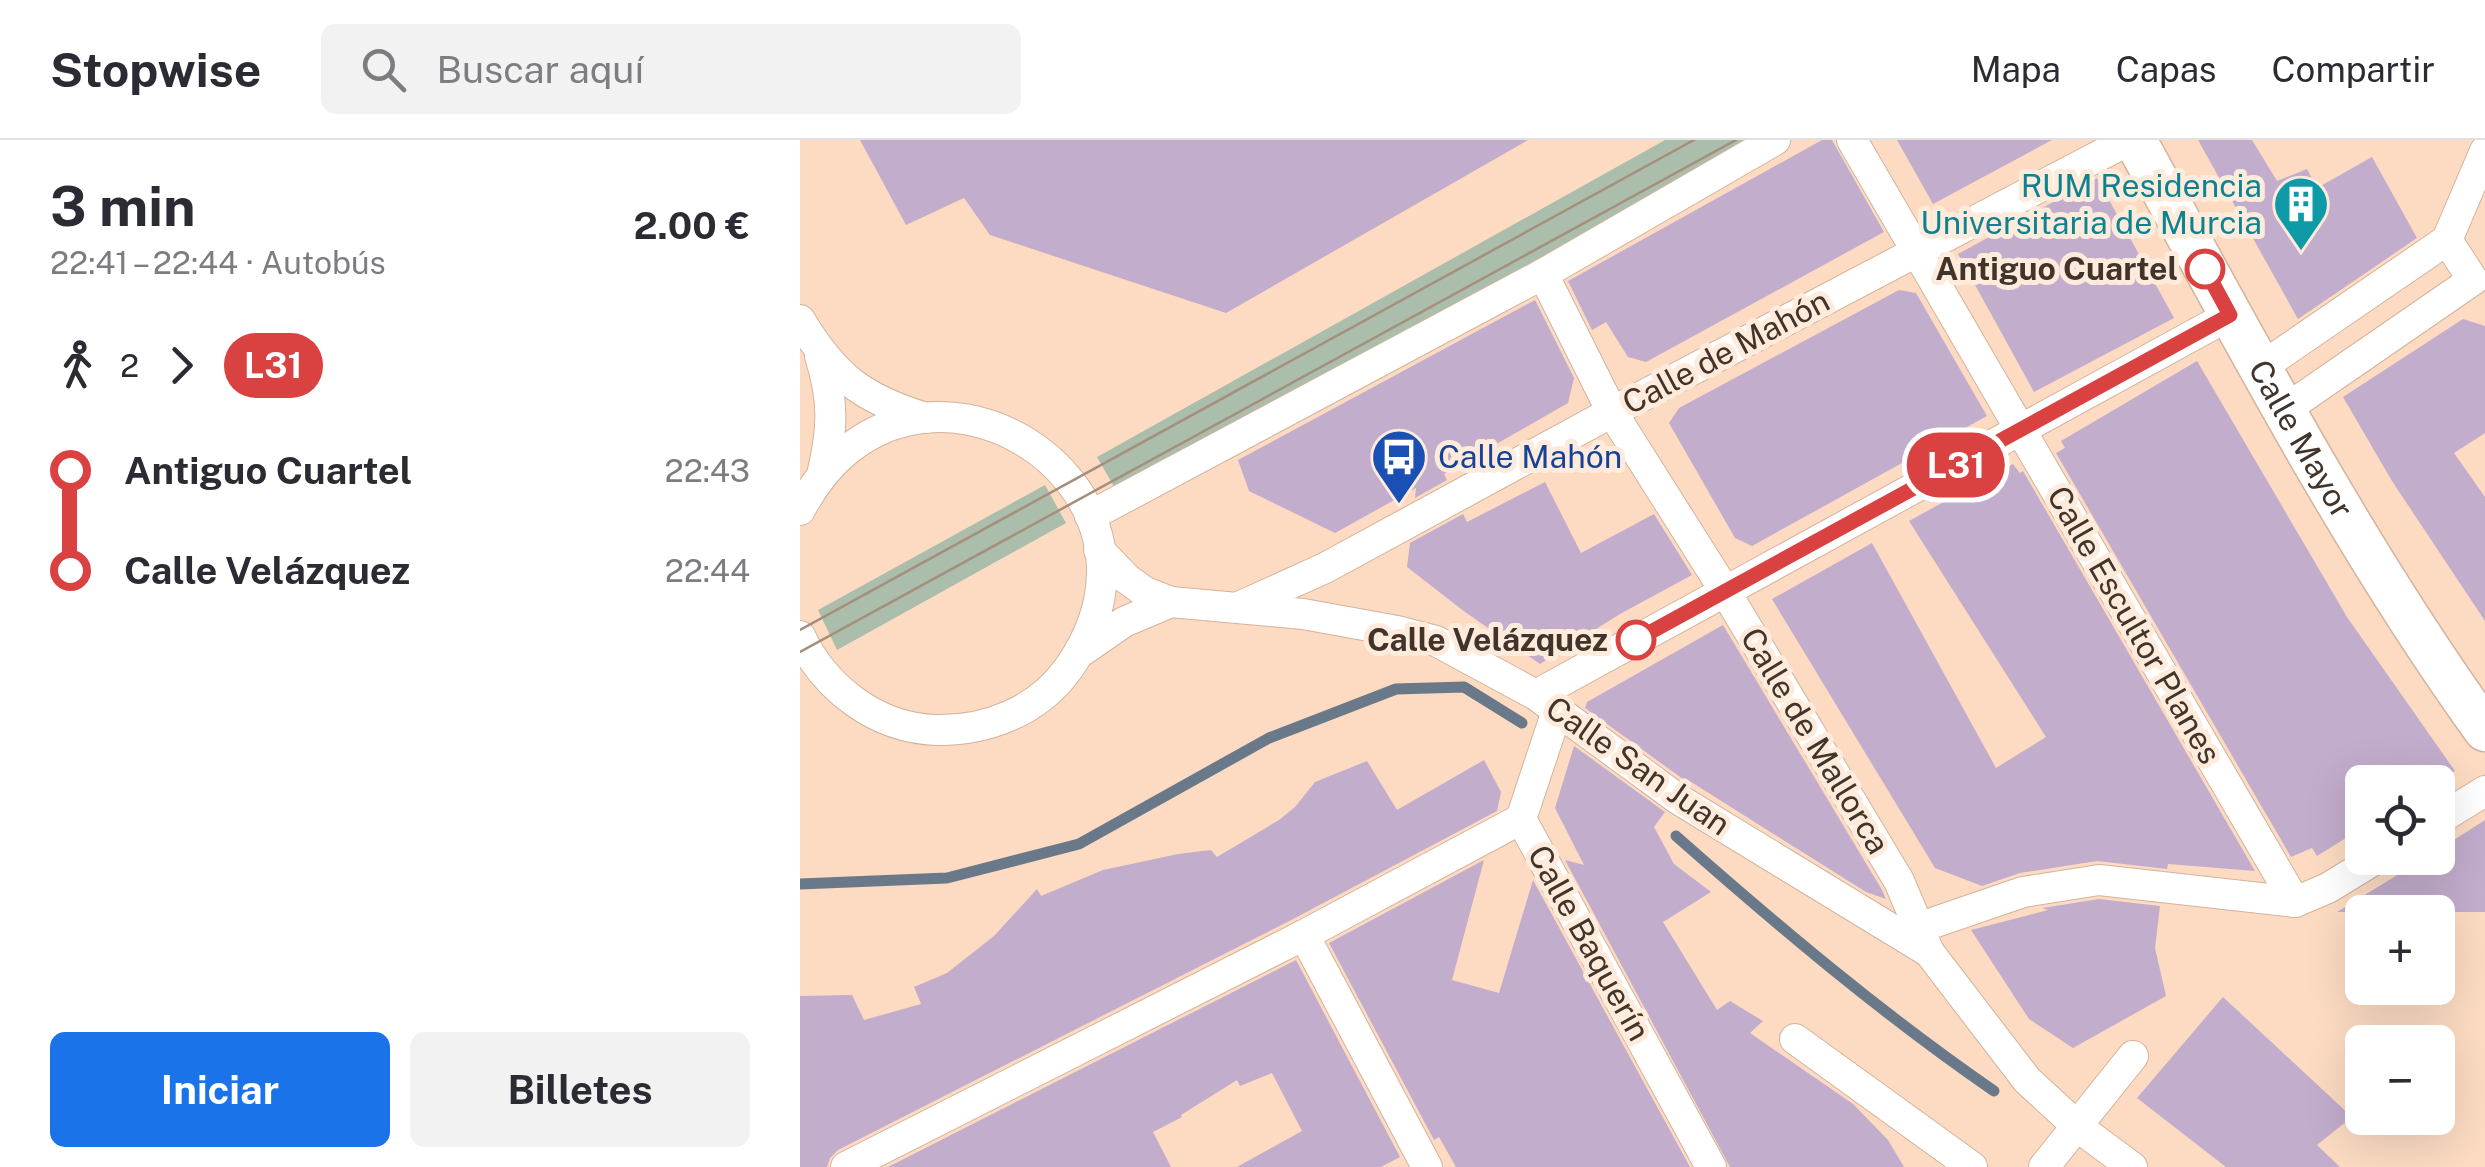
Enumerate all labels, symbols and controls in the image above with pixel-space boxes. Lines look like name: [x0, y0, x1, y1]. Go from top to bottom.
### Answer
search box: [321, 24, 1021, 114]
text: Stopwise: [50, 41, 261, 98]
icon: search: [356, 42, 411, 97]
text: Buscar aquí: [436, 47, 644, 92]
text: Mapa: [1971, 49, 2061, 90]
text: Capas: [2116, 49, 2217, 90]
text: Compartir: [2272, 49, 2435, 90]
place label: RUM Residencia Universitaria de Murcia: [1920, 167, 2262, 241]
text: 3 min: [50, 174, 196, 238]
building icon: RUM Residencia Universitaria de Murcia: [2271, 174, 2331, 253]
text: 2.00 €: [633, 203, 750, 248]
text: 22:41 – 22:44 · Autobús: [50, 244, 386, 281]
place label: Antiguo Cuartel: [1935, 250, 2178, 287]
marker: Antiguo Cuartel: [2186, 250, 2224, 288]
street label: Calle de Mahón: [1616, 282, 1835, 422]
icon: walk: [50, 338, 105, 393]
icon: forward: [154, 338, 209, 393]
text: L31: [244, 345, 303, 386]
text: 2: [120, 347, 139, 384]
street label: Calle Mayor: [2241, 353, 2361, 525]
bus stop icon: Calle Mahón: [1369, 427, 1429, 506]
line badge: L31: [1898, 432, 2014, 498]
place label: Calle Mahón: [1438, 438, 1622, 475]
text: L31: [1927, 445, 1985, 486]
text: Antiguo Cuartel: [124, 448, 412, 493]
text: 22:43: [665, 452, 750, 489]
street label: Calle Escultor Planes: [2040, 479, 2229, 770]
text: Calle Velázquez: [124, 548, 410, 593]
text: 22:44: [665, 552, 750, 589]
place label: Calle Velázquez: [1367, 621, 1608, 658]
marker: Calle Velázquez: [1617, 621, 1655, 659]
street label: Calle de Mallorca: [1733, 621, 1897, 860]
street label: Calle San Juan: [1539, 689, 1737, 843]
map controls: [2345, 765, 2455, 1135]
button: locate: [2345, 765, 2455, 875]
street label: Calle Baquerín: [1521, 839, 1658, 1047]
button: +: [2345, 895, 2455, 1005]
button: −: [2345, 1025, 2455, 1135]
button: Iniciar: [50, 1032, 390, 1147]
button: Billetes: [410, 1032, 750, 1147]

